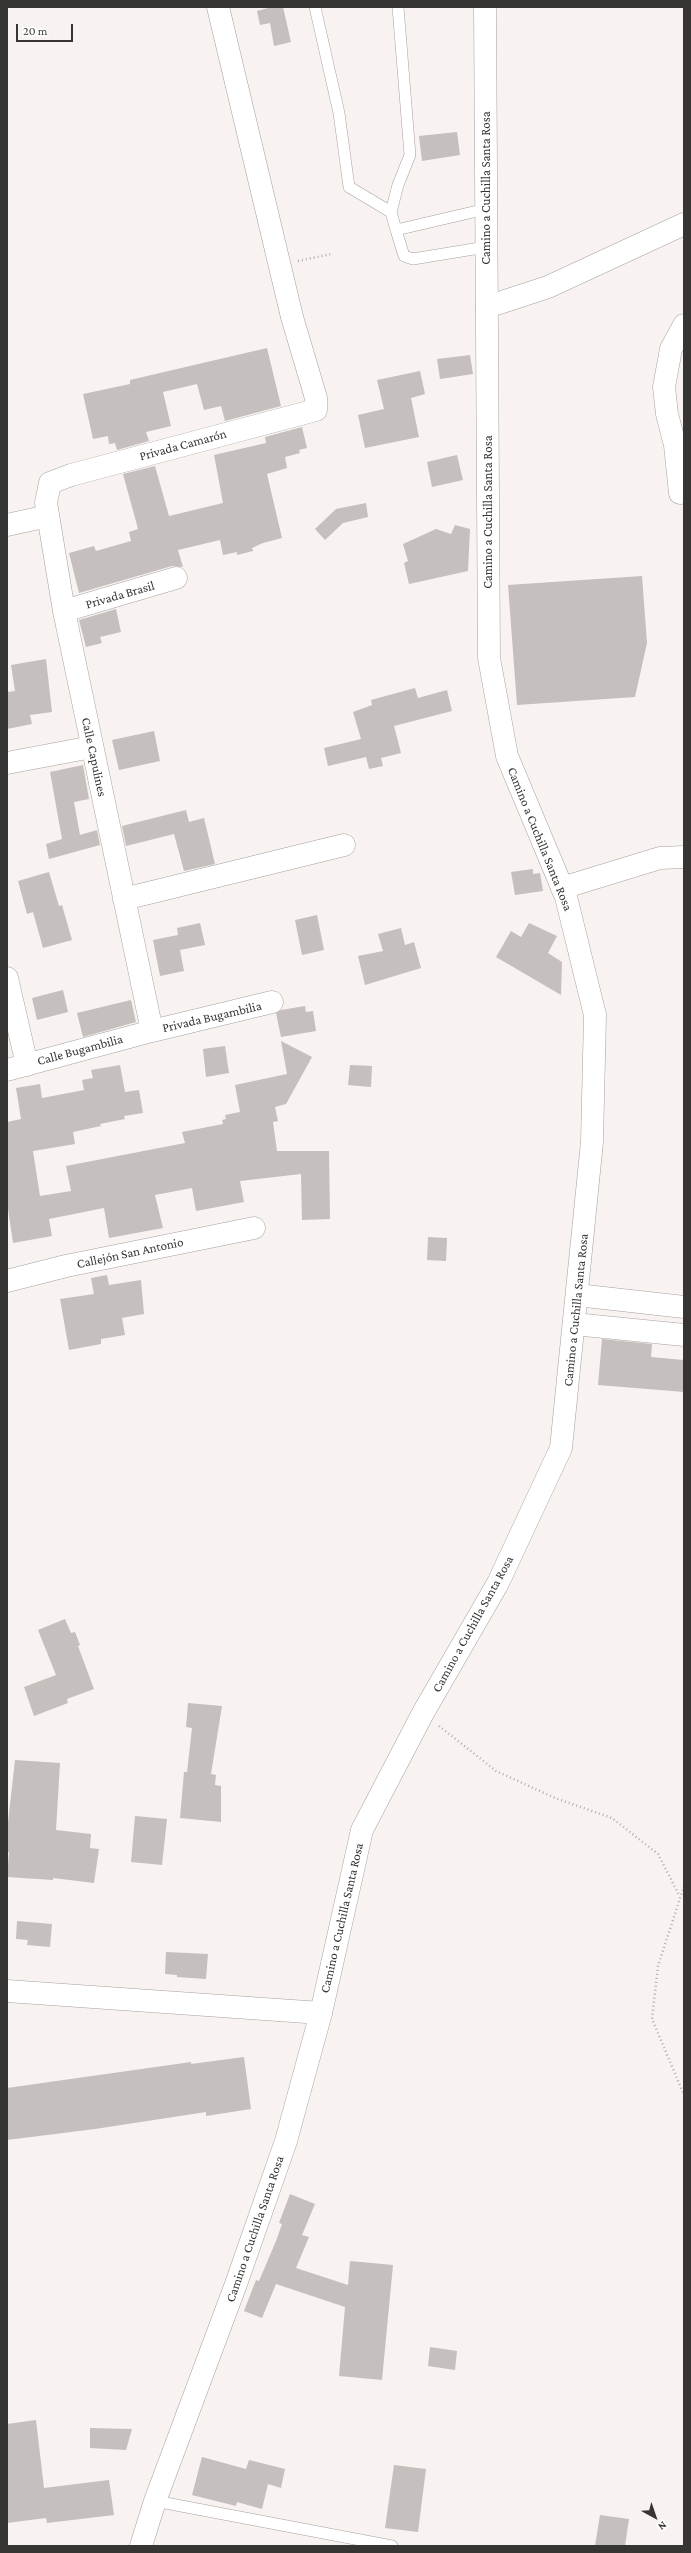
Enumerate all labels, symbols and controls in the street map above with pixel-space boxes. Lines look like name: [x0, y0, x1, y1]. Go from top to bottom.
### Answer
scale bar: [18, 16, 75, 42]
text: 20 m: [23, 24, 47, 38]
street label: Camino a Cuchilla Santa Rosa: [478, 111, 494, 265]
street label: Privada Camarón: [138, 426, 228, 464]
street label: Camino a Cuchilla Santa Rosa: [480, 435, 496, 589]
street label: Privada Brasil: [84, 578, 156, 612]
street label: Calle Capulines: [78, 716, 110, 798]
street label: Camino a Cuchilla Santa Rosa: [504, 765, 576, 913]
street label: Privada Bugambilia: [161, 998, 263, 1036]
street label: Calle Bugambilia: [35, 1031, 125, 1069]
street label: Camino a Cuchilla Santa Rosa: [560, 1233, 592, 1387]
street label: Callejón San Antonio: [75, 1234, 185, 1272]
street label: Camino a Cuchilla Santa Rosa: [429, 1553, 517, 1695]
street label: Camino a Cuchilla Santa Rosa: [317, 1841, 367, 1995]
street label: Camino a Cuchilla Santa Rosa: [223, 2154, 287, 2304]
north arrow: [635, 2497, 675, 2537]
text: N: [656, 2519, 669, 2533]

